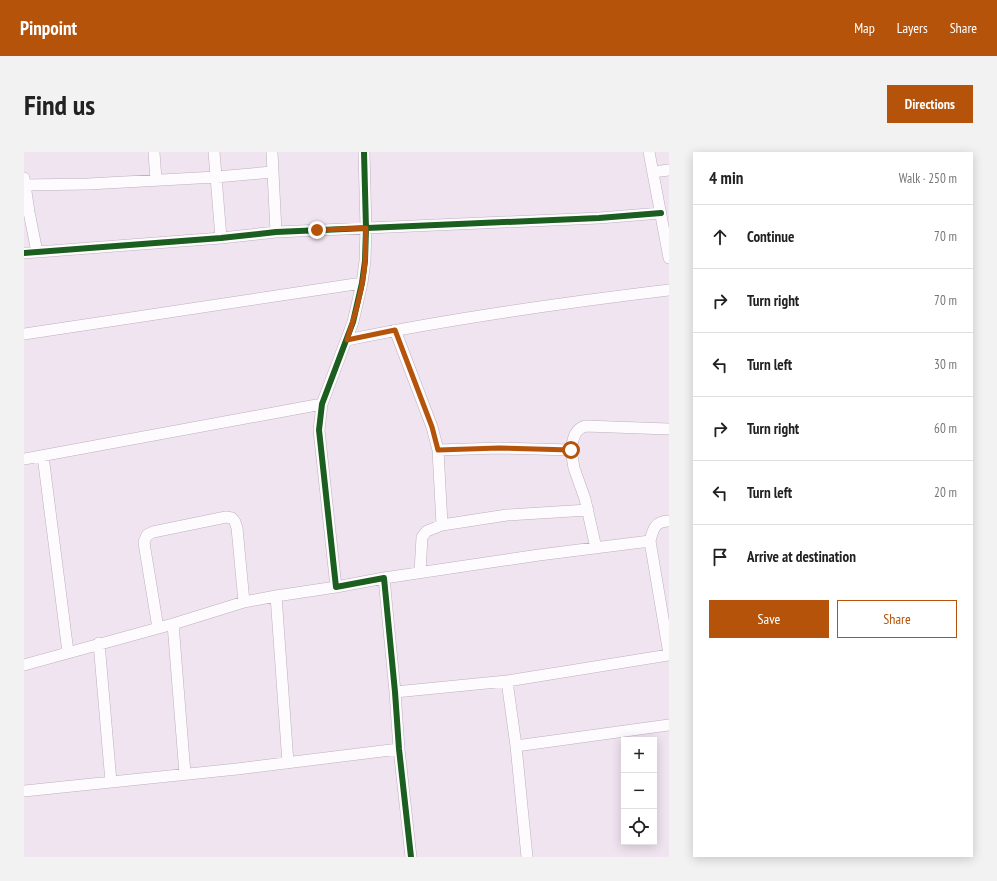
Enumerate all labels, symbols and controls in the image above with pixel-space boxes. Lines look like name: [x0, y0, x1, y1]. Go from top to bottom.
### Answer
text: Pinpoint: [20, 16, 77, 40]
text: Map: [854, 19, 875, 37]
text: Layers: [897, 19, 928, 37]
text: Share: [950, 19, 977, 37]
button: Directions: [887, 85, 973, 123]
text: Find us: [24, 86, 95, 123]
text: 4 min: [709, 167, 743, 189]
text: Walk · 250 m: [899, 170, 957, 187]
route end: [308, 221, 326, 239]
icon: ahead: [709, 226, 731, 248]
text: Continue: [747, 227, 794, 246]
text: 70 m: [934, 228, 957, 245]
icon: right: [709, 290, 731, 312]
text: Turn right: [747, 291, 799, 310]
text: 70 m: [934, 292, 957, 309]
icon: left: [709, 354, 731, 376]
text: Turn left: [747, 355, 792, 374]
text: 30 m: [934, 356, 957, 373]
icon: right: [709, 418, 731, 440]
text: Turn right: [747, 419, 799, 438]
text: 60 m: [934, 420, 957, 437]
route start: [562, 441, 580, 459]
icon: left: [709, 482, 731, 504]
text: Turn left: [747, 483, 792, 502]
text: 20 m: [934, 484, 957, 501]
icon: arrive: [709, 546, 731, 568]
text: Arrive at destination: [747, 547, 856, 566]
button: Save: [709, 600, 829, 638]
button: Share: [837, 600, 957, 638]
map controls: [621, 737, 657, 845]
button: +: [621, 737, 657, 773]
button: −: [621, 773, 657, 809]
button: locate: [621, 809, 657, 845]

